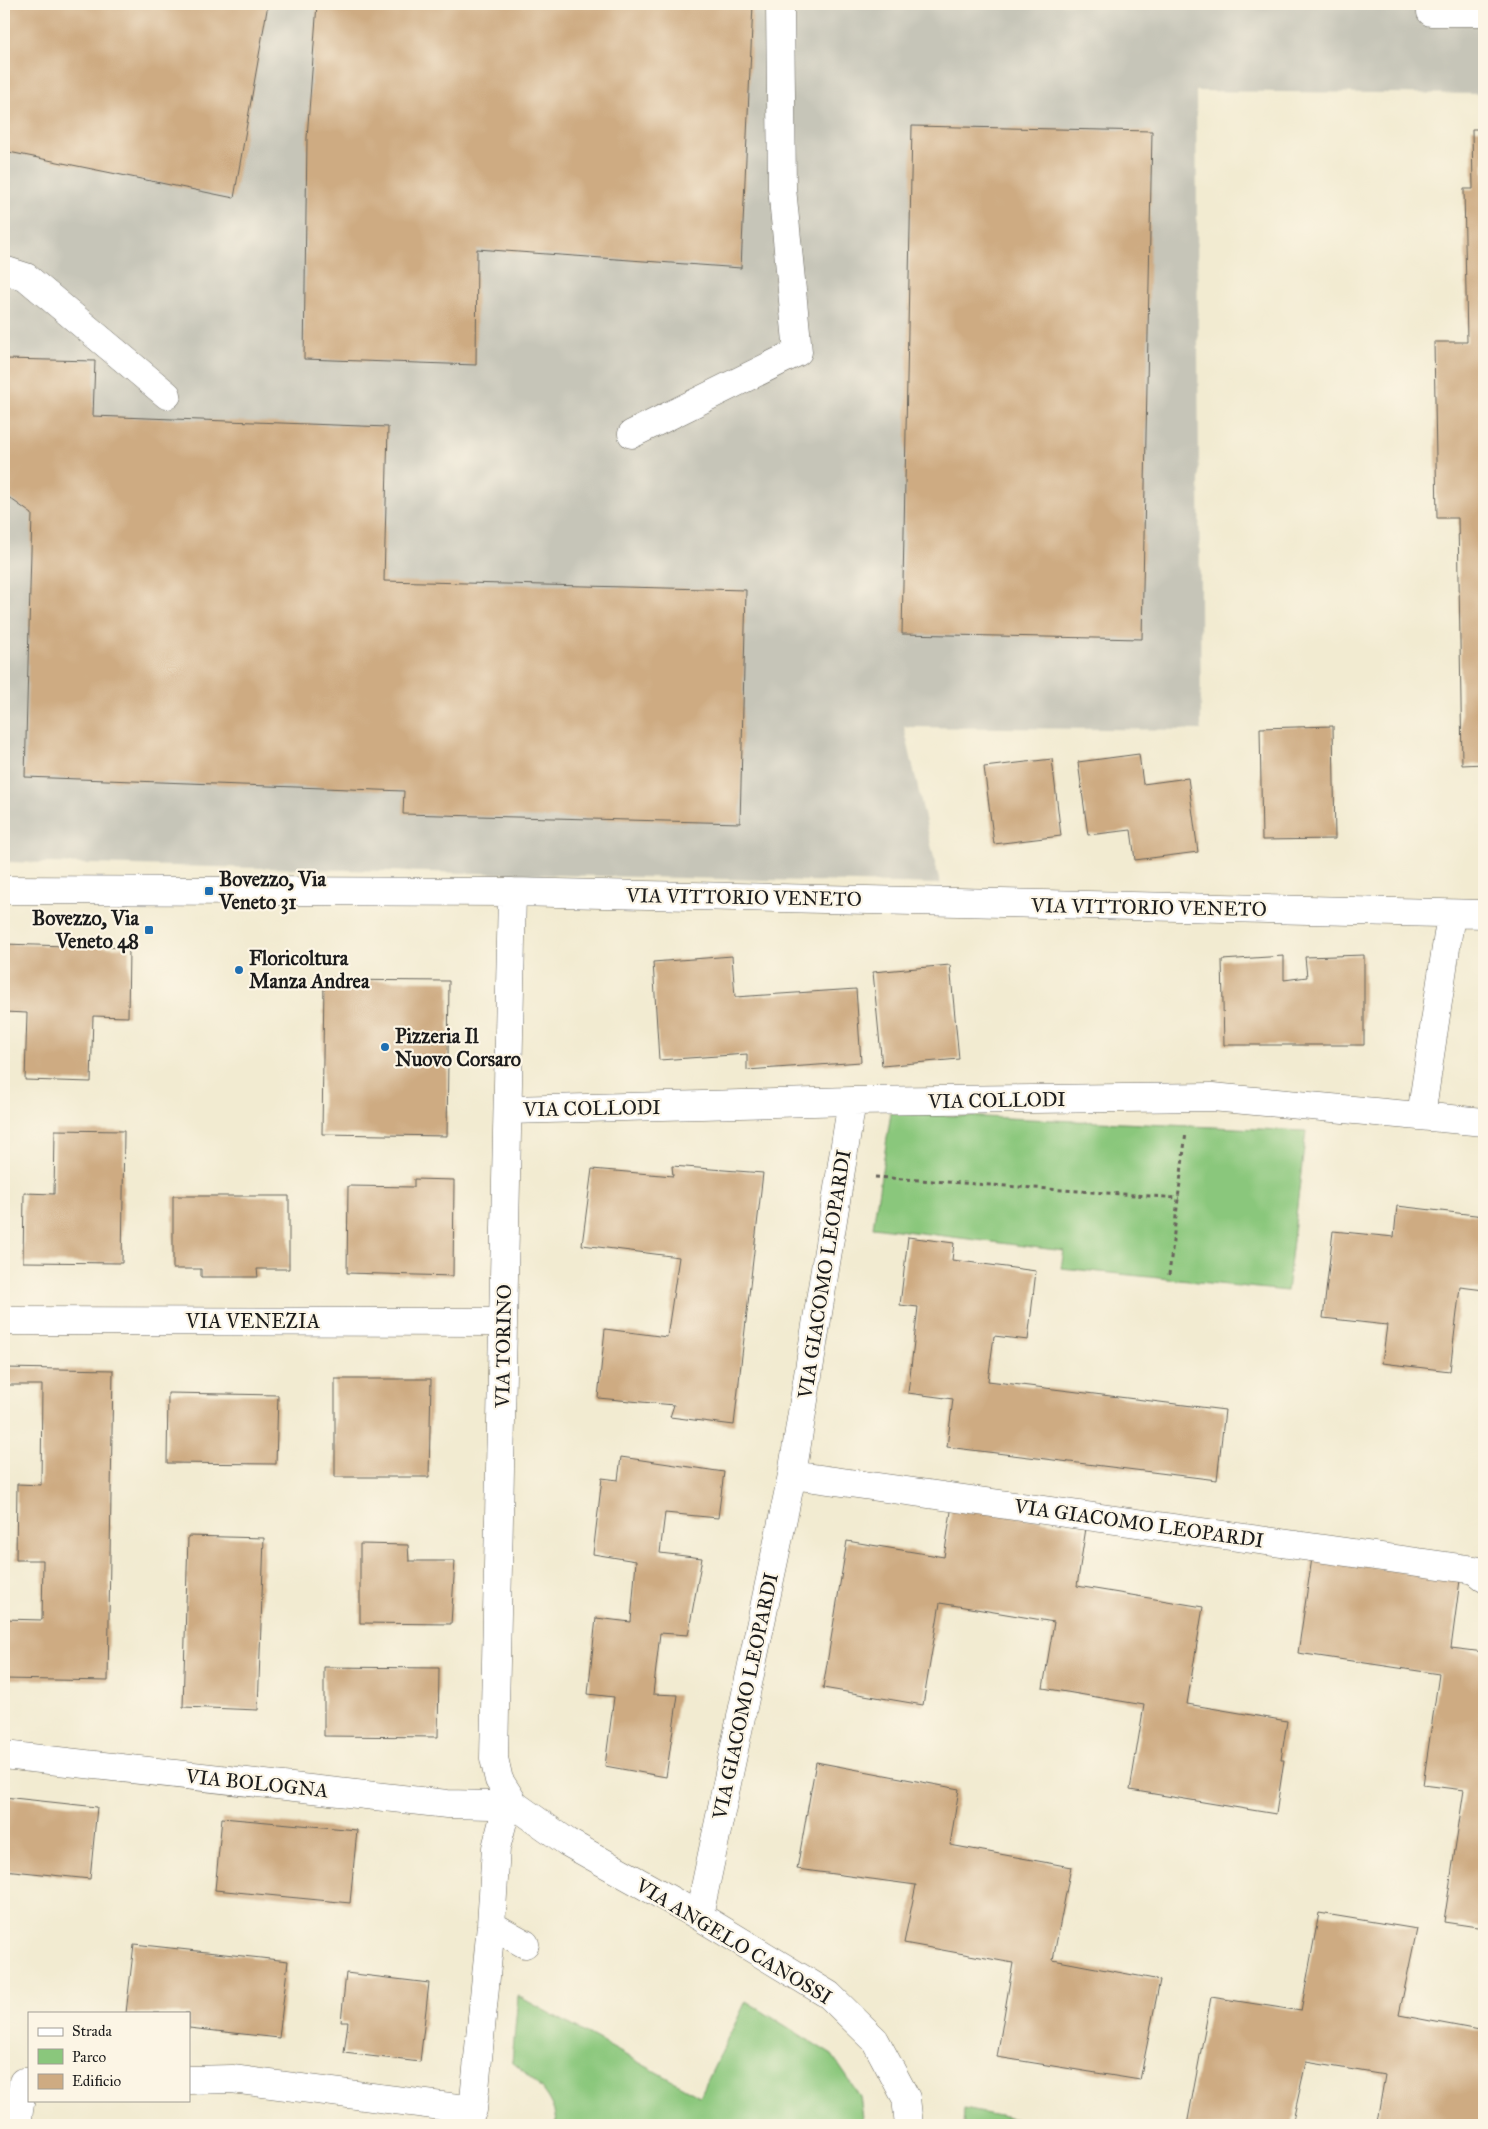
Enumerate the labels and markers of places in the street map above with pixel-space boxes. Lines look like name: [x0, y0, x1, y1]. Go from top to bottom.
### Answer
place label: Bovezzo, Via Veneto 31: [218, 867, 327, 915]
marker: Bovezzo, Via Veneto 31: [203, 885, 215, 897]
place label: Bovezzo, Via Veneto 48: [32, 906, 140, 954]
marker: Bovezzo, Via Veneto 48: [143, 924, 155, 936]
place label: Floricoltura Manza Andrea: [249, 946, 370, 993]
marker: Floricoltura Manza Andrea: [233, 964, 245, 976]
place label: Pizzeria Il Nuovo Corsaro: [395, 1024, 521, 1071]
marker: Pizzeria Il Nuovo Corsaro: [379, 1041, 391, 1053]

